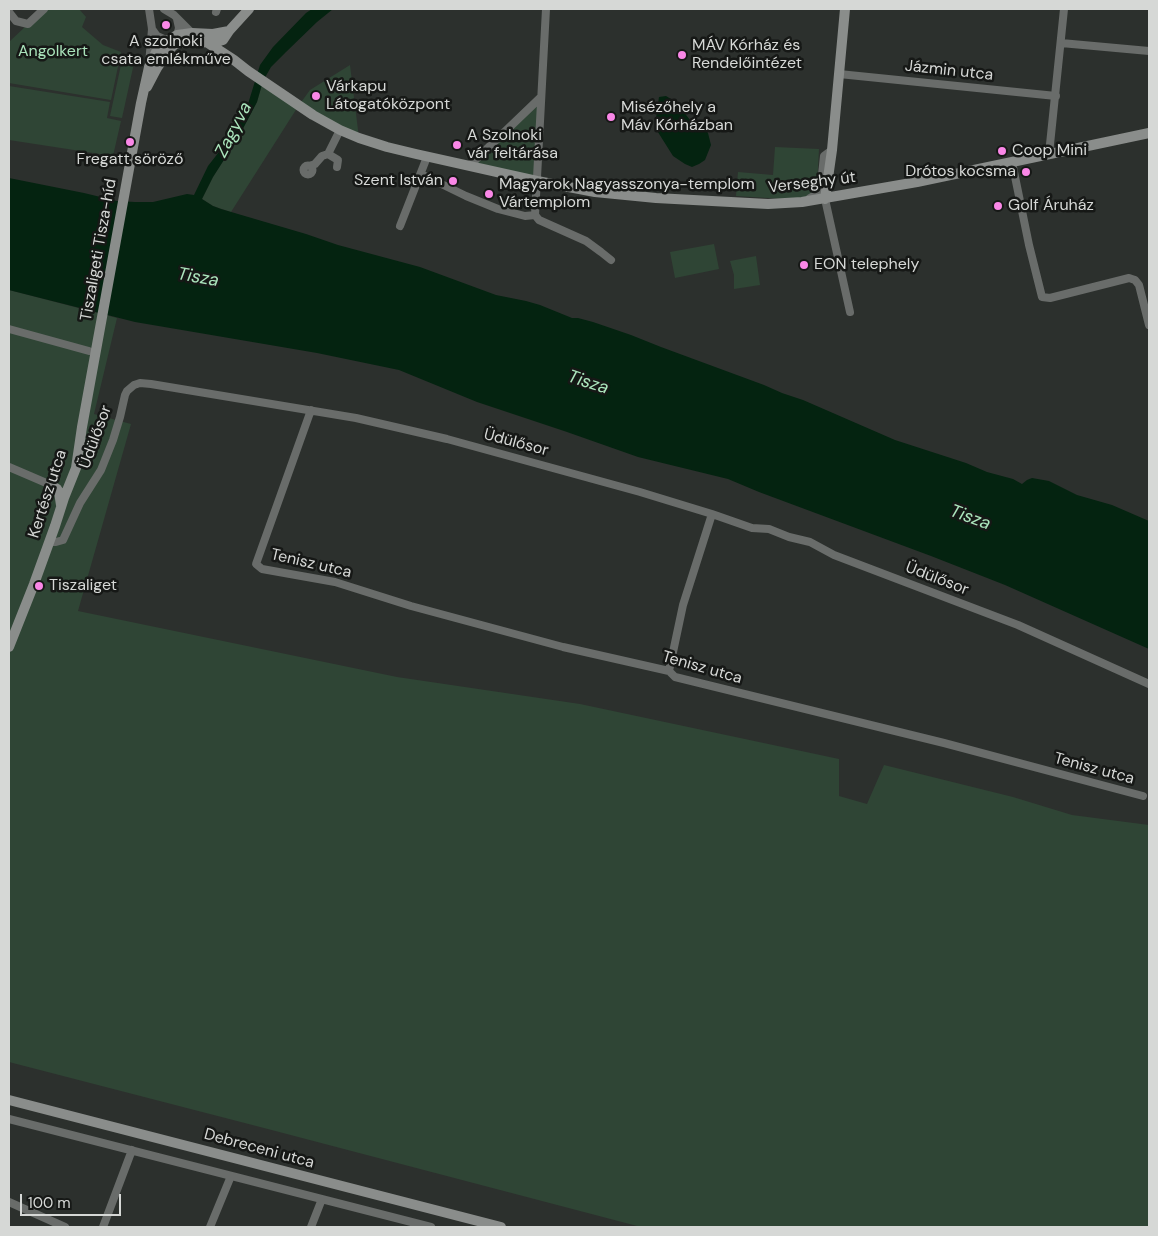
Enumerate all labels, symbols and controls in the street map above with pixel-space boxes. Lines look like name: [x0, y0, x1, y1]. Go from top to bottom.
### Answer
marker: A szolnoki csata emlékműve: [160, 19, 172, 31]
place label: A szolnoki csata emlékműve: [101, 32, 231, 70]
place label: MÁV Kórház és Rendelőintézet: [692, 36, 802, 74]
park label: Angolkert: [18, 42, 88, 62]
marker: MÁV Kórház és Rendelőintézet: [676, 49, 688, 61]
street label: Jázmin utca: [904, 57, 994, 85]
place label: Várkapu Látogatóközpont: [326, 77, 450, 115]
marker: Várkapu Látogatóközpont: [310, 90, 322, 102]
place label: Misézőhely a Máv Kórházban: [621, 98, 733, 136]
water label: Zagyva: [211, 99, 257, 161]
marker: Misézőhely a Máv Kórházban: [605, 111, 617, 123]
place label: A Szolnoki vár feltárása: [467, 126, 558, 164]
marker: Fregatt söröző: [124, 136, 136, 148]
marker: A Szolnoki vár feltárása: [451, 139, 463, 151]
place label: Coop Mini: [1012, 141, 1087, 161]
marker: Coop Mini: [996, 145, 1008, 157]
place label: Fregatt söröző: [77, 150, 183, 170]
place label: Drótos kocsma: [905, 162, 1016, 182]
marker: Drótos kocsma: [1020, 166, 1032, 178]
street label: Verseghy út: [767, 168, 857, 198]
place label: Szent István: [354, 171, 443, 191]
marker: Szent István: [447, 175, 459, 187]
place label: Magyarok Nagyasszonya-templom Vártemplom: [499, 175, 755, 213]
street label: Tiszaligeti Tisza-híd: [77, 177, 121, 323]
marker: Magyarok Nagyasszonya-templom Vártemplom: [483, 188, 495, 200]
place label: Golf Áruház: [1008, 196, 1094, 216]
marker: Golf Áruház: [992, 200, 1004, 212]
place label: EON telephely: [814, 255, 919, 275]
marker: EON telephely: [798, 259, 810, 271]
water label: Tisza: [176, 264, 220, 292]
water label: Tisza: [565, 366, 611, 400]
street label: Üdülősor: [76, 403, 116, 471]
street label: Üdülősor: [482, 425, 550, 461]
street label: Kertész utca: [25, 447, 71, 541]
water label: Tisza: [947, 501, 993, 535]
street label: Tenisz utca: [269, 545, 353, 583]
street label: Üdülősor: [903, 558, 971, 600]
place label: Tiszaliget: [49, 576, 117, 596]
marker: Tiszaliget: [33, 580, 45, 592]
street label: Tenisz utca: [660, 647, 744, 689]
street label: Tenisz utca: [1052, 749, 1136, 789]
street label: Debreceni utca: [202, 1125, 316, 1173]
scale bar: [22, 1184, 124, 1216]
text: 100 m: [28, 1193, 71, 1213]

